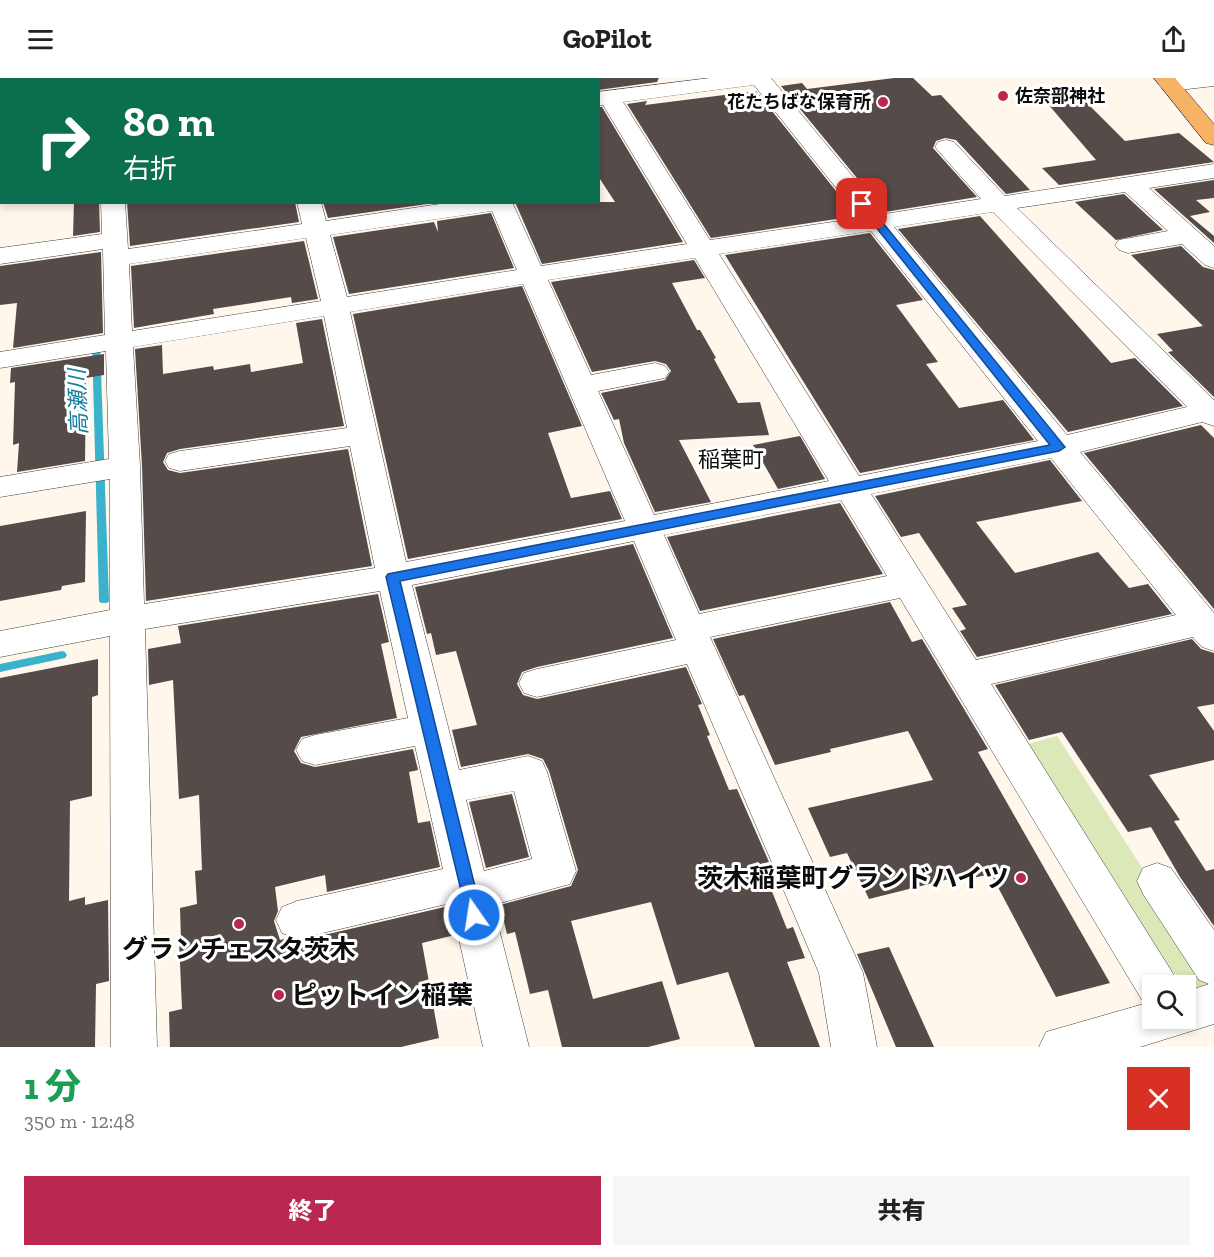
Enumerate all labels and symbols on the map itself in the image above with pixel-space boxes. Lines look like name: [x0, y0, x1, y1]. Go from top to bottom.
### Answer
place label: 佐奈部神社: [1015, 85, 1105, 107]
marker: 佐奈部神社: [996, 89, 1010, 103]
place label: 花たちばな保育所: [727, 91, 871, 113]
marker: 花たちばな保育所: [876, 95, 890, 109]
pin: [836, 178, 887, 229]
water label: 高瀬川: [63, 367, 93, 435]
district label: 稲葉町: [698, 446, 764, 473]
place label: 茨木稲葉町グランドハイツ: [698, 862, 1009, 894]
marker: 茨木稲葉町グランドハイツ: [1014, 871, 1028, 885]
position arrow: [442, 883, 506, 947]
marker: グランチェスタ茨木: [232, 917, 246, 931]
place label: グランチェスタ茨木: [122, 933, 356, 965]
place label: ピットイン稲葉: [291, 979, 473, 1011]
marker: ピットイン稲葉: [272, 988, 286, 1002]

